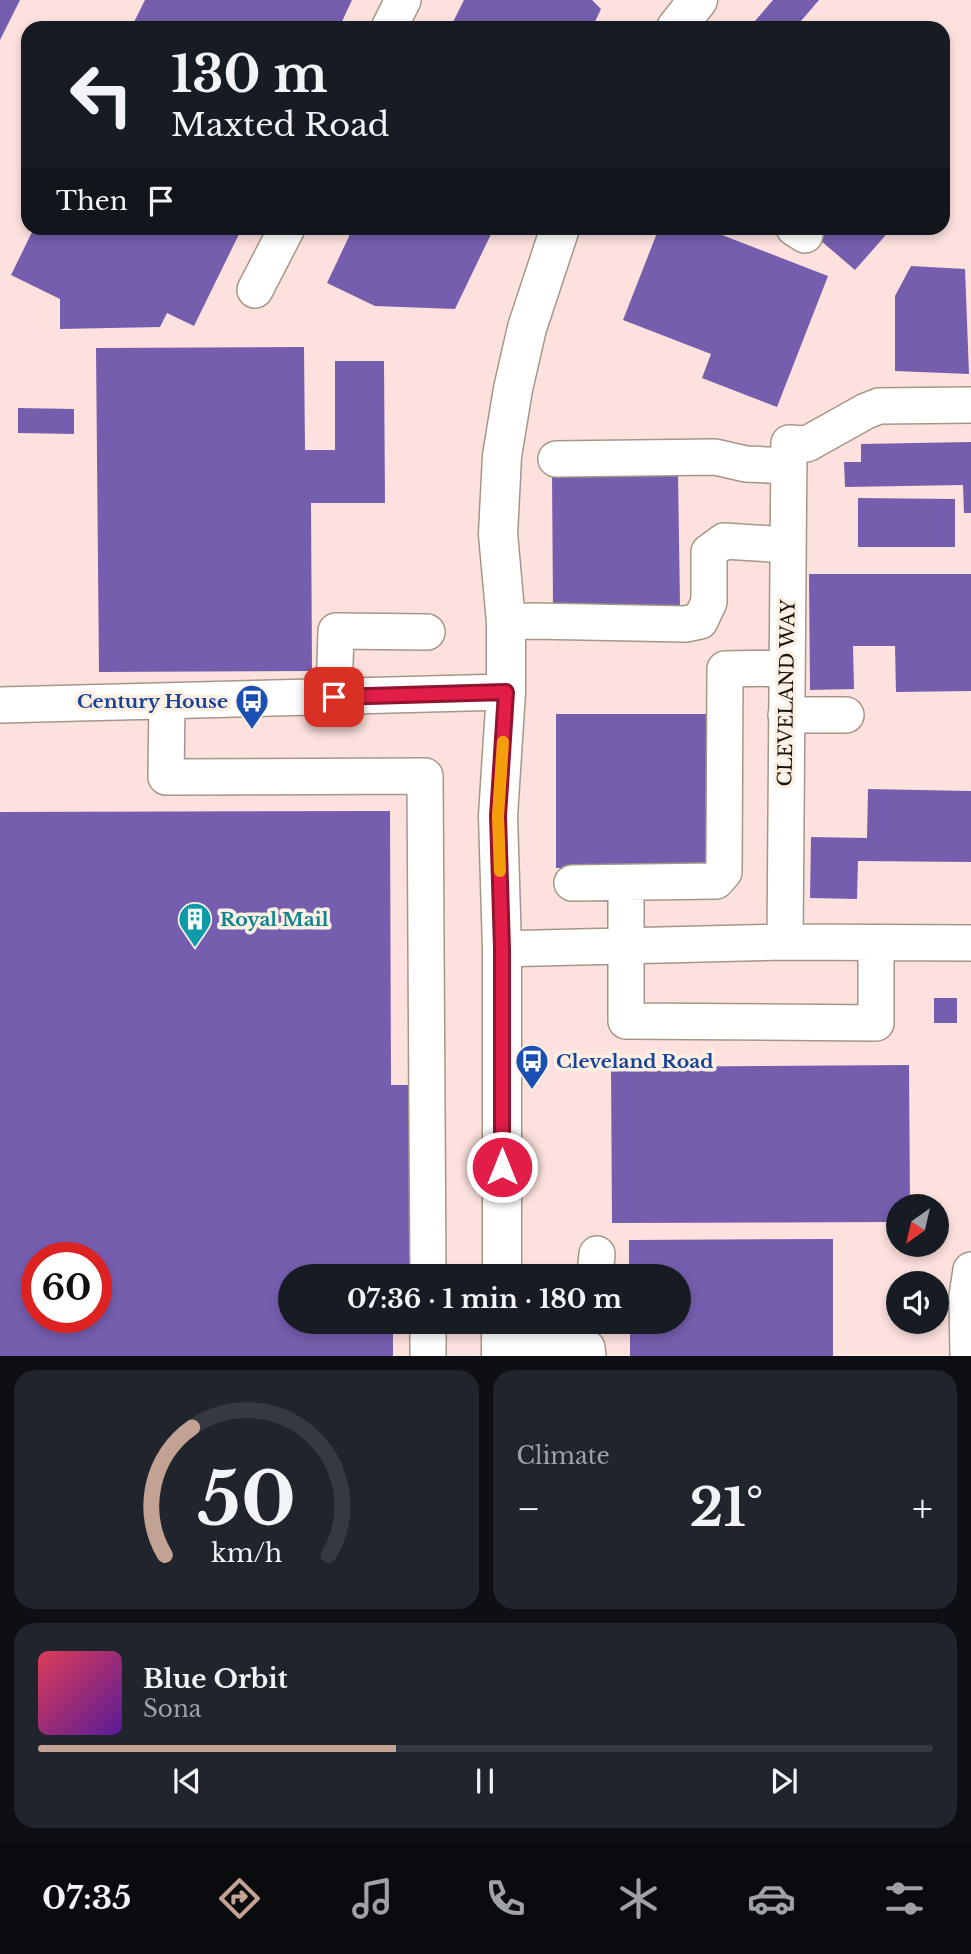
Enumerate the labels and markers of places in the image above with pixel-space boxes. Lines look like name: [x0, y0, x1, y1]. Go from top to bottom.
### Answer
pin: [304, 667, 364, 727]
bus stop icon: Century House: [233, 682, 271, 731]
place label: Century House: [77, 690, 228, 713]
building icon: Royal Mail: [176, 900, 214, 949]
place label: Royal Mail: [220, 908, 329, 931]
bus stop icon: Cleveland Road: [513, 1042, 551, 1091]
place label: Cleveland Road: [556, 1050, 713, 1073]

